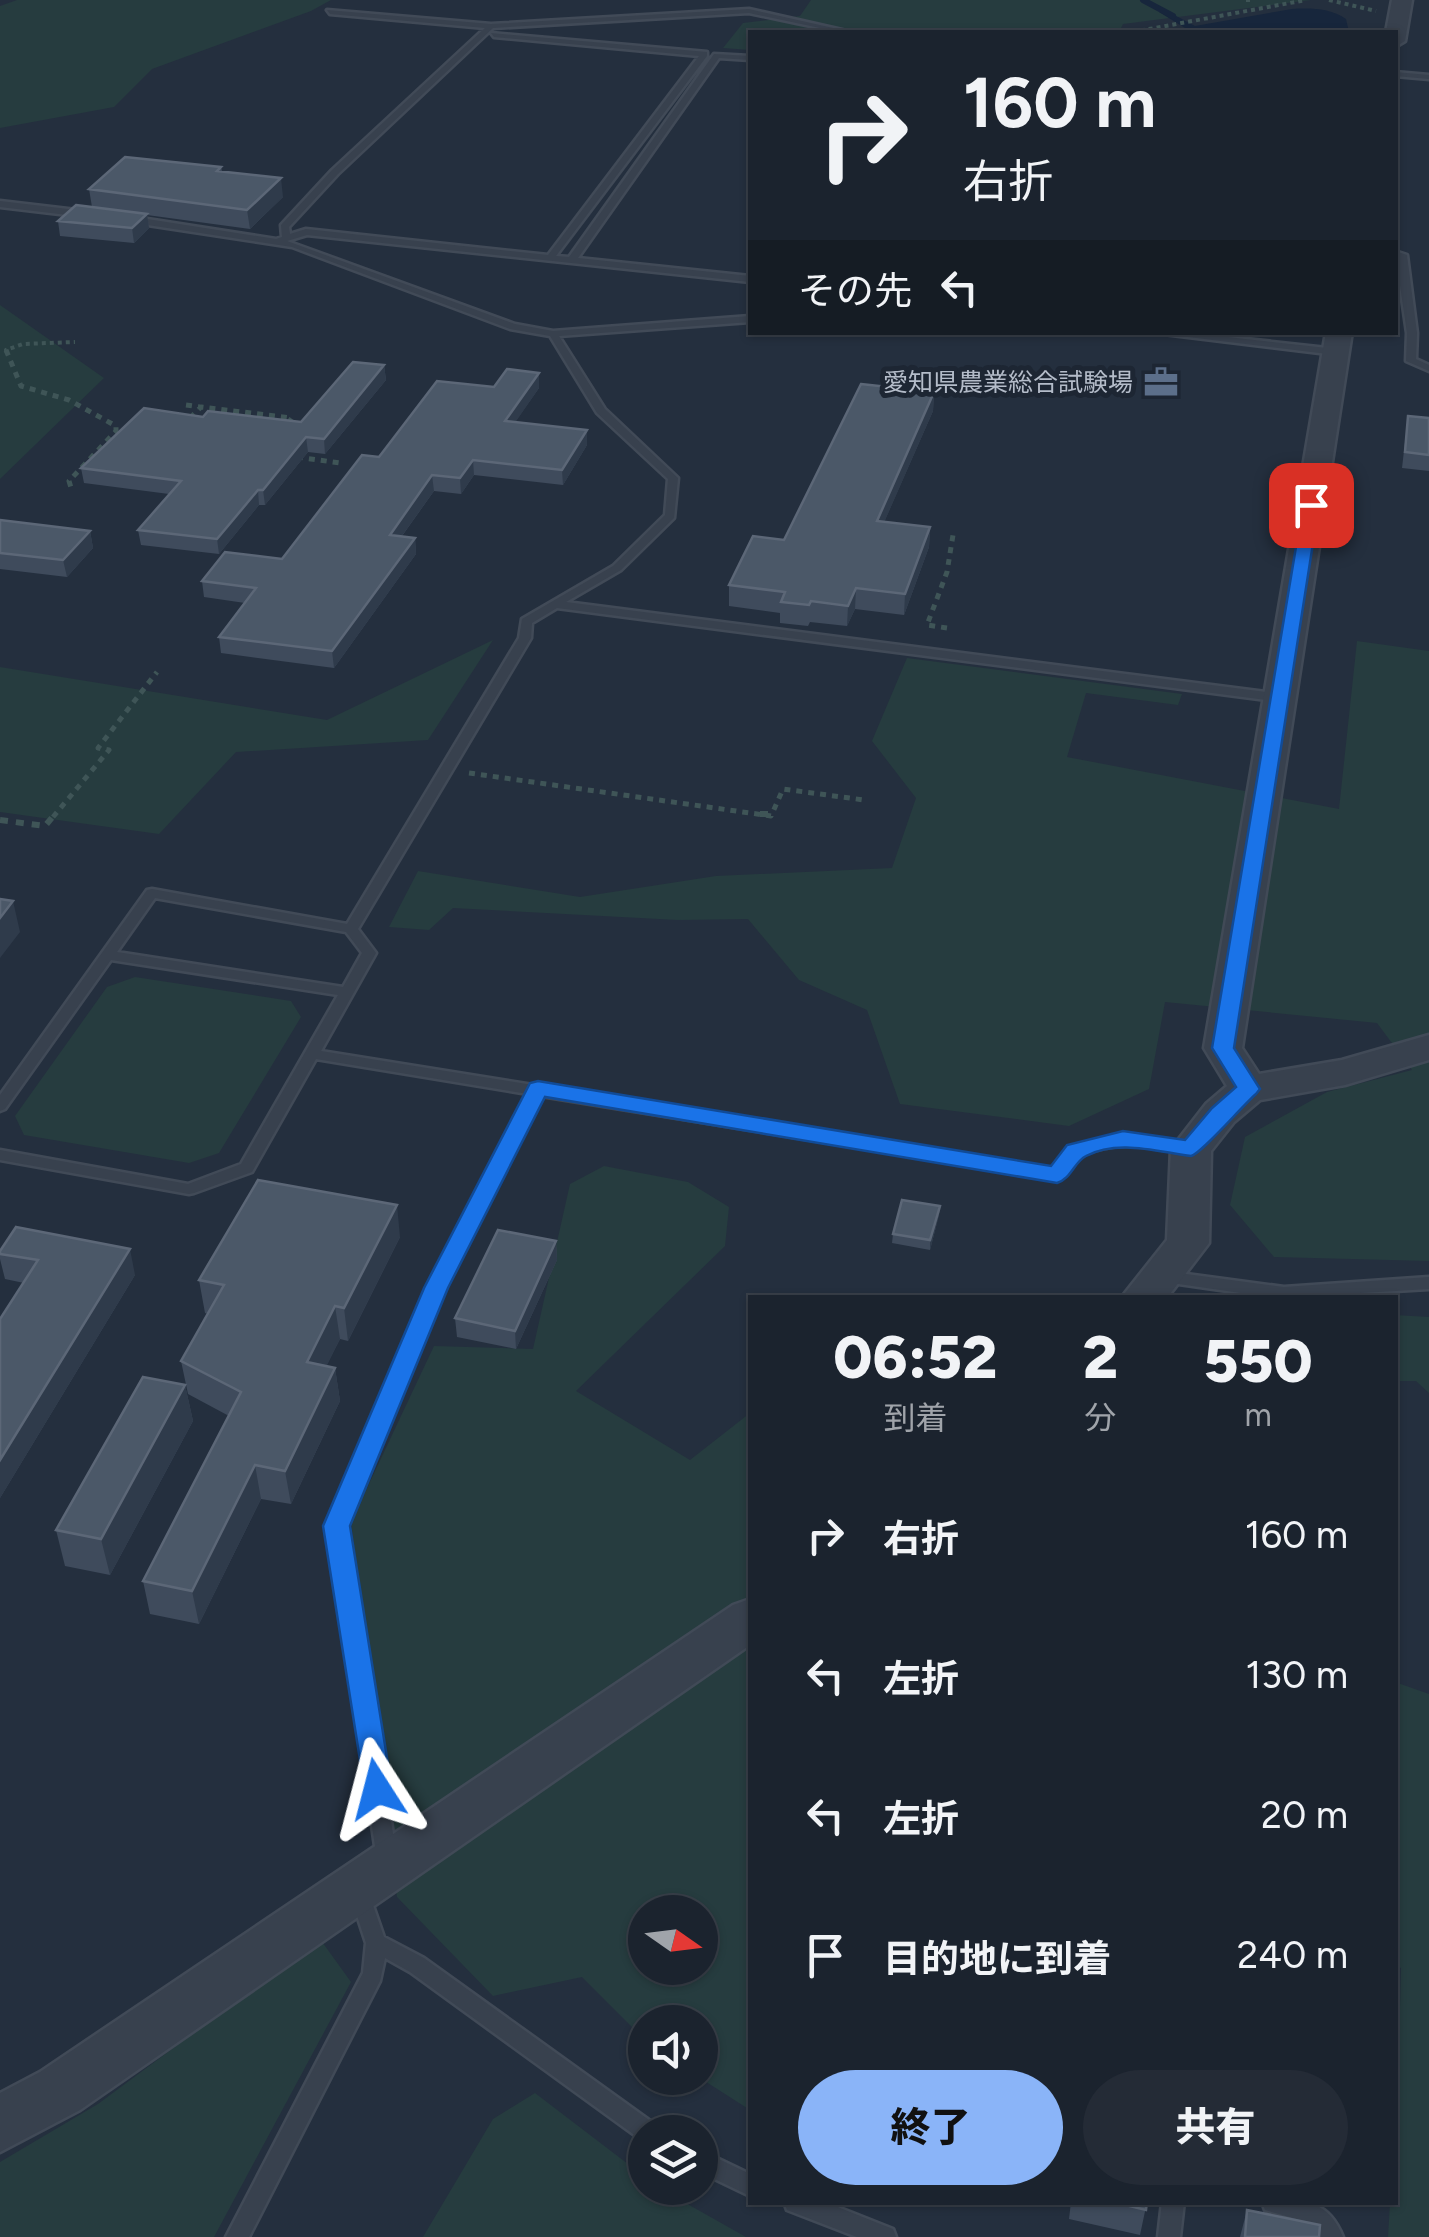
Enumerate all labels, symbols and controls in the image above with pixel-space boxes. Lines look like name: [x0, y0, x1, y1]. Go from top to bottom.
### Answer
text: 160 m: [963, 60, 1156, 145]
icon: right: [798, 70, 928, 200]
text: 右折: [963, 154, 1053, 208]
icon: left: [932, 260, 987, 315]
text: その先: [798, 268, 912, 314]
office icon: 愛知県農業総合試験場: [1142, 363, 1180, 401]
place label: 愛知県農業総合試験場: [883, 367, 1133, 397]
pin: [1269, 463, 1354, 548]
icon: arrive: [1284, 478, 1339, 533]
text: 06:52: [833, 1321, 997, 1393]
text: 2: [1083, 1321, 1118, 1393]
text: 550: [1203, 1325, 1313, 1397]
text: m: [1244, 1396, 1272, 1434]
text: 到着: [883, 1399, 947, 1437]
text: 分: [1084, 1399, 1116, 1437]
icon: right: [798, 1508, 853, 1563]
text: 160 m: [1245, 1512, 1348, 1558]
text: 右折: [883, 1516, 959, 1562]
icon: left: [798, 1648, 853, 1703]
text: 130 m: [1246, 1652, 1348, 1698]
text: 左折: [883, 1656, 959, 1702]
position arrow: [325, 1737, 429, 1841]
icon: left: [798, 1788, 853, 1843]
text: 20 m: [1261, 1792, 1348, 1838]
text: 左折: [883, 1796, 959, 1842]
north arrow: [628, 1895, 718, 1985]
map controls: [628, 1895, 718, 2205]
icon: arrive: [798, 1928, 853, 1983]
text: 240 m: [1237, 1932, 1348, 1978]
text: 目的地に到着: [883, 1936, 1111, 1982]
button: sound: [628, 2005, 718, 2095]
button: 終了: [798, 2070, 1063, 2185]
button: 共有: [1083, 2070, 1348, 2185]
button: layers: [628, 2115, 718, 2205]

